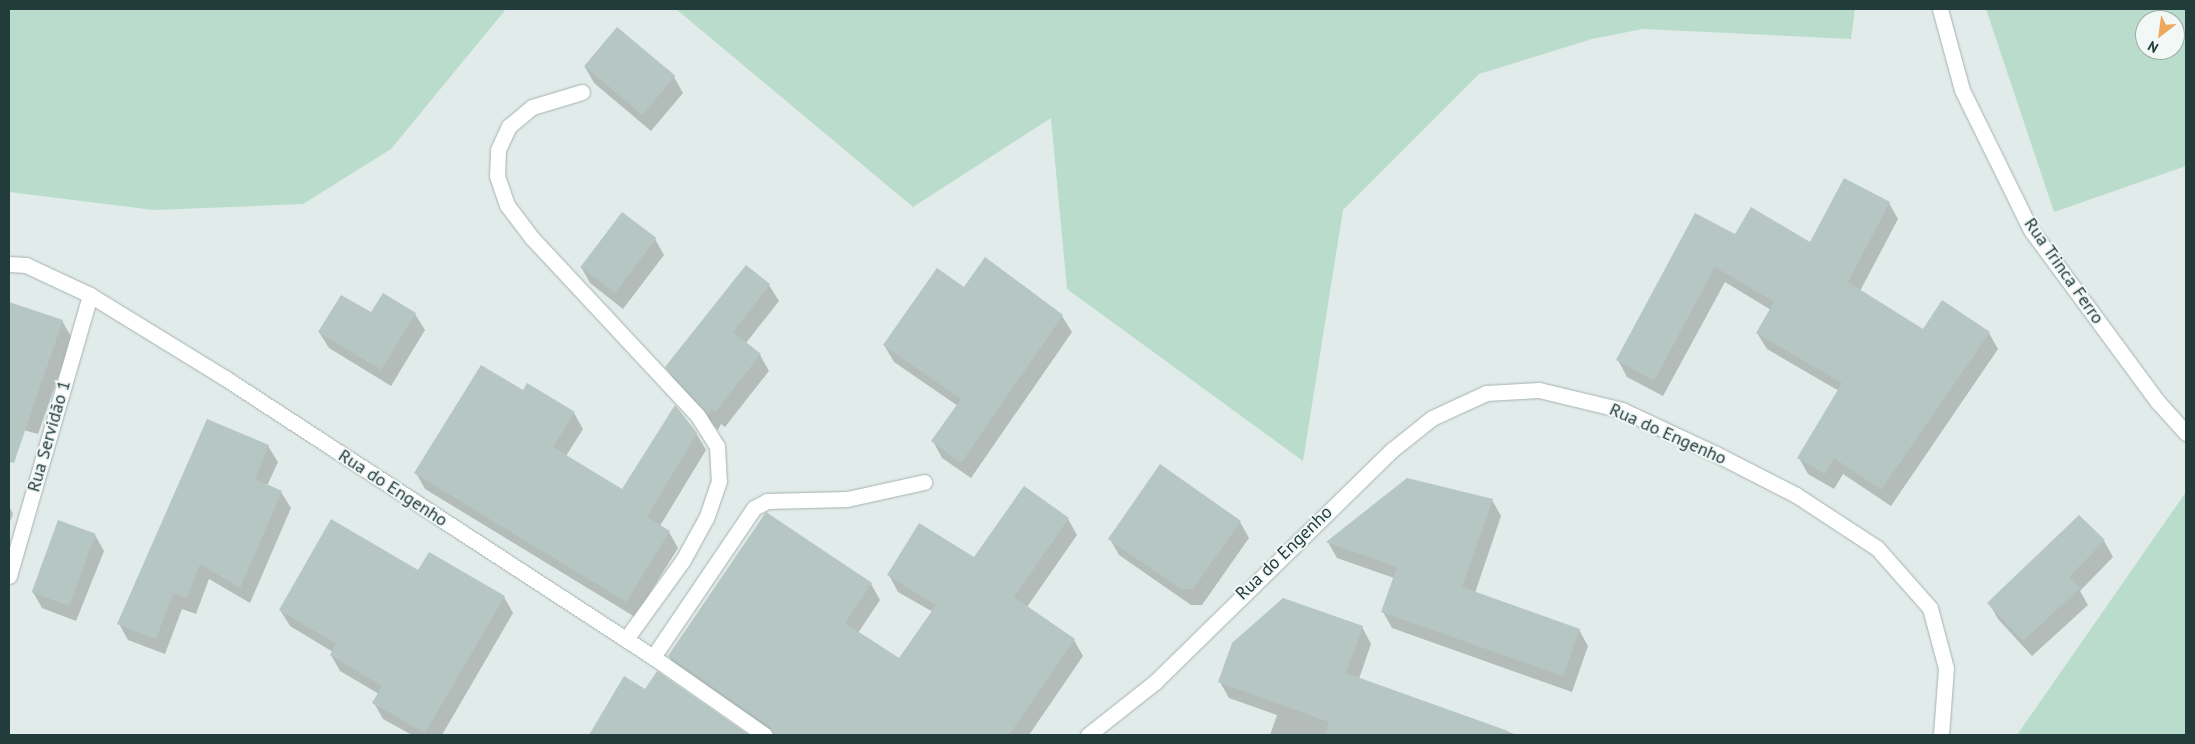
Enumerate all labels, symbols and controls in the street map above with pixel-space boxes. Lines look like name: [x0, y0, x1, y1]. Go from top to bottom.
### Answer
north arrow: [2135, 10, 2185, 60]
text: N: [2145, 37, 2161, 57]
street label: Rua Trinca Ferro: [2019, 214, 2109, 328]
street label: Rua Servidão 1: [23, 378, 75, 494]
street label: Rua do Engenho: [1606, 399, 1730, 469]
street label: Rua do Engenho: [334, 445, 452, 531]
street label: Rua do Engenho: [1231, 502, 1337, 604]

